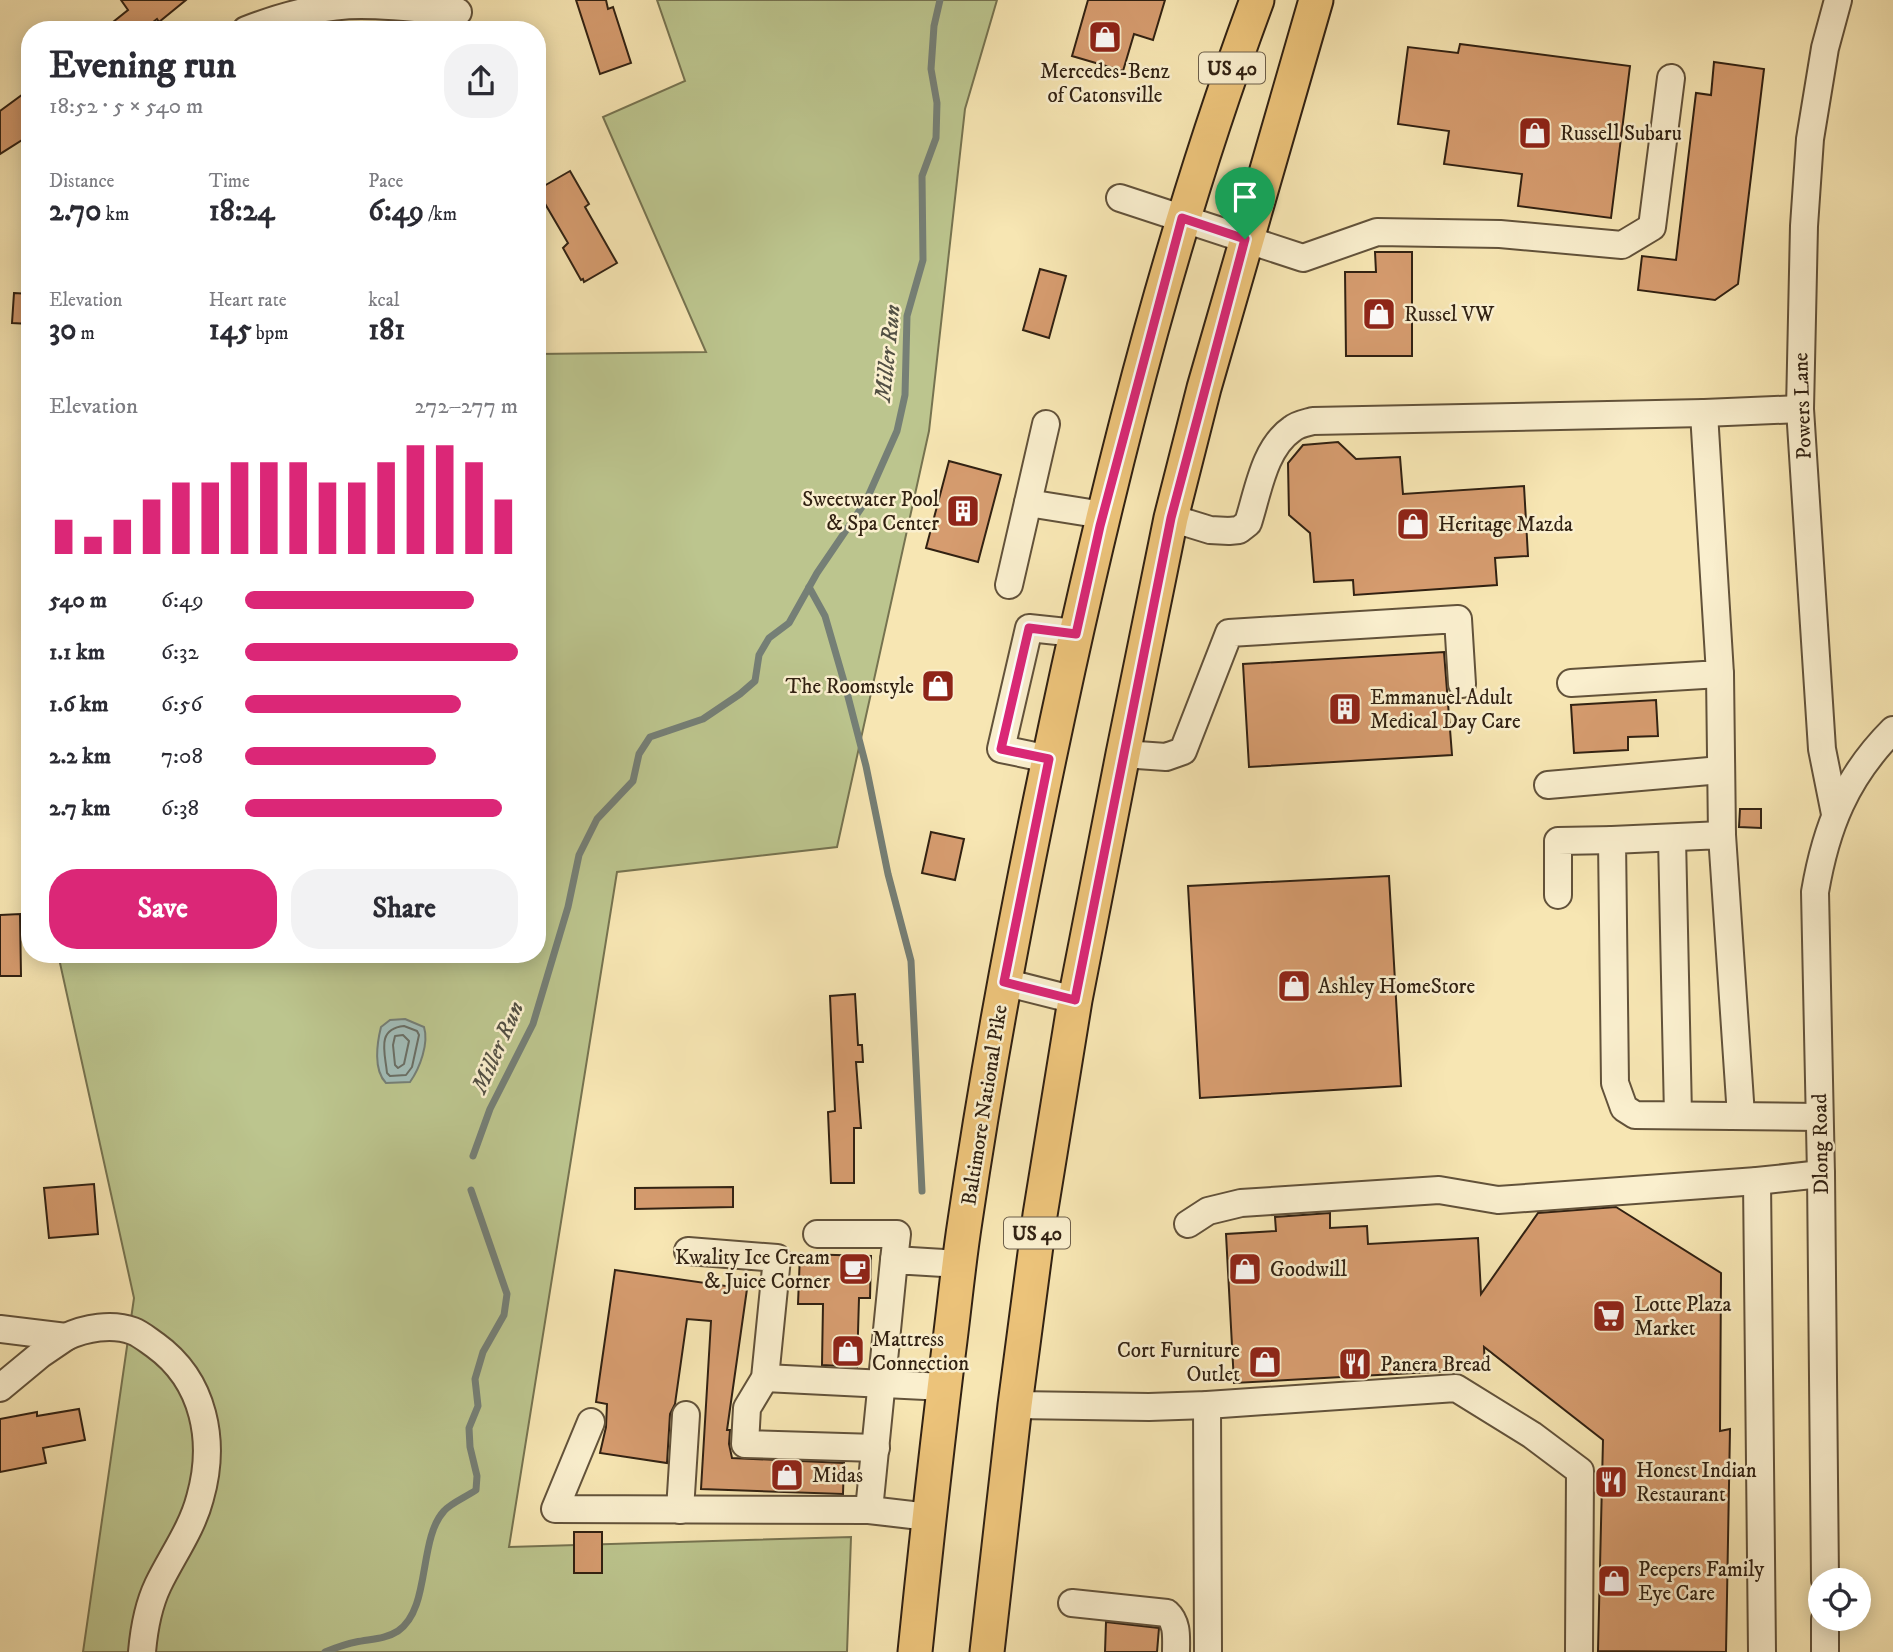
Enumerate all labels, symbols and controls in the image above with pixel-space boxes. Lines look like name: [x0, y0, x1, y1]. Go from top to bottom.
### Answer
shop icon: Mercedes-Benz of Catonsville: [1086, 18, 1124, 56]
text: Evening run: [49, 42, 236, 90]
button: share: [444, 44, 518, 118]
road number: US 40: [1199, 52, 1265, 83]
place label: Mercedes-Benz of Catonsville: [1040, 59, 1170, 109]
text: 18:52 · 5 × 540 m: [49, 92, 203, 121]
shop icon: Russell Subaru: [1516, 114, 1554, 152]
place label: Russell Subaru: [1560, 121, 1682, 147]
pin: [1215, 167, 1275, 239]
text: Distance: [49, 170, 114, 193]
text: Time: [209, 170, 250, 193]
text: Pace: [368, 170, 403, 193]
icon: arrive: [1226, 178, 1264, 216]
text: 2.70: [49, 193, 101, 230]
text: 18:24: [209, 193, 275, 230]
text: 6:49: [368, 193, 424, 230]
text: km: [101, 203, 129, 226]
text: /km: [424, 203, 457, 226]
text: Elevation: [49, 289, 123, 312]
text: Heart rate: [209, 289, 287, 312]
text: kcal: [368, 289, 400, 312]
shop icon: Russel VW: [1360, 295, 1398, 333]
place label: Russel VW: [1404, 302, 1495, 328]
water label: Miller Run: [869, 303, 908, 405]
text: 30: [49, 312, 76, 349]
text: 145: [209, 312, 252, 349]
text: 181: [368, 312, 405, 349]
text: m: [76, 322, 95, 345]
text: bpm: [252, 322, 288, 345]
street label: Powers Lane: [1788, 352, 1818, 460]
text: Elevation: [49, 392, 138, 421]
text: 272–277 m: [415, 392, 518, 421]
place label: Sweetwater Pool & Spa Center: [802, 487, 940, 537]
building icon: Sweetwater Pool & Spa Center: [944, 492, 982, 530]
shop icon: Heritage Mazda: [1394, 505, 1432, 543]
place label: Heritage Mazda: [1438, 512, 1573, 538]
text: 540 m: [49, 586, 107, 615]
text: 6:49: [161, 586, 204, 615]
text: 1.1 km: [49, 638, 105, 667]
text: 6:32: [161, 638, 199, 667]
shop icon: The Roomstyle: [919, 667, 957, 705]
place label: The Roomstyle: [786, 674, 914, 700]
place label: Emmanuel Adult Medical Day Care: [1370, 685, 1521, 735]
text: 1.6 km: [49, 690, 108, 719]
text: 6:56: [161, 690, 202, 719]
building icon: Emmanuel Adult Medical Day Care: [1326, 690, 1364, 728]
text: 2.2 km: [49, 742, 111, 771]
text: 7:08: [161, 742, 203, 771]
text: 2.7 km: [49, 794, 110, 823]
text: 6:38: [161, 794, 199, 823]
button: Save: [49, 869, 277, 949]
button: Share: [291, 869, 518, 949]
shop icon: Ashley HomeStore: [1275, 967, 1313, 1005]
place label: Ashley HomeStore: [1318, 974, 1475, 1000]
water label: Miller Run: [464, 997, 532, 1100]
street label: Baltimore National Pike: [956, 1003, 1014, 1207]
street label: Dlong Road: [1807, 1093, 1835, 1195]
road number: US 40: [1004, 1218, 1070, 1248]
place label: Kwality Ice Cream & Juice Corner: [675, 1245, 830, 1295]
cafe icon: Kwality Ice Cream & Juice Corner: [836, 1250, 874, 1288]
shop icon: Goodwill: [1226, 1250, 1264, 1288]
place label: Goodwill: [1270, 1257, 1348, 1283]
place label: Lotte Plaza Market: [1634, 1292, 1731, 1342]
supermarket icon: Lotte Plaza Market: [1590, 1297, 1628, 1335]
place label: Mattress Connection: [872, 1327, 969, 1377]
shop icon: Mattress Connection: [829, 1332, 867, 1370]
place label: Cort Furniture Outlet: [1117, 1338, 1240, 1388]
shop icon: Cort Furniture Outlet: [1246, 1343, 1284, 1381]
restaurant icon: Panera Bread: [1336, 1345, 1374, 1383]
place label: Panera Bread: [1380, 1352, 1492, 1378]
shop icon: Midas: [768, 1456, 806, 1494]
place label: Honest Indian Restaurant: [1636, 1458, 1757, 1508]
place label: Midas: [812, 1463, 863, 1489]
restaurant icon: Honest Indian Restaurant: [1592, 1463, 1630, 1501]
place label: Peepers Family Eye Care: [1638, 1557, 1765, 1607]
shop icon: Peepers Family Eye Care: [1595, 1562, 1633, 1600]
map controls: [1808, 1568, 1871, 1631]
button: locate: [1808, 1568, 1871, 1631]

